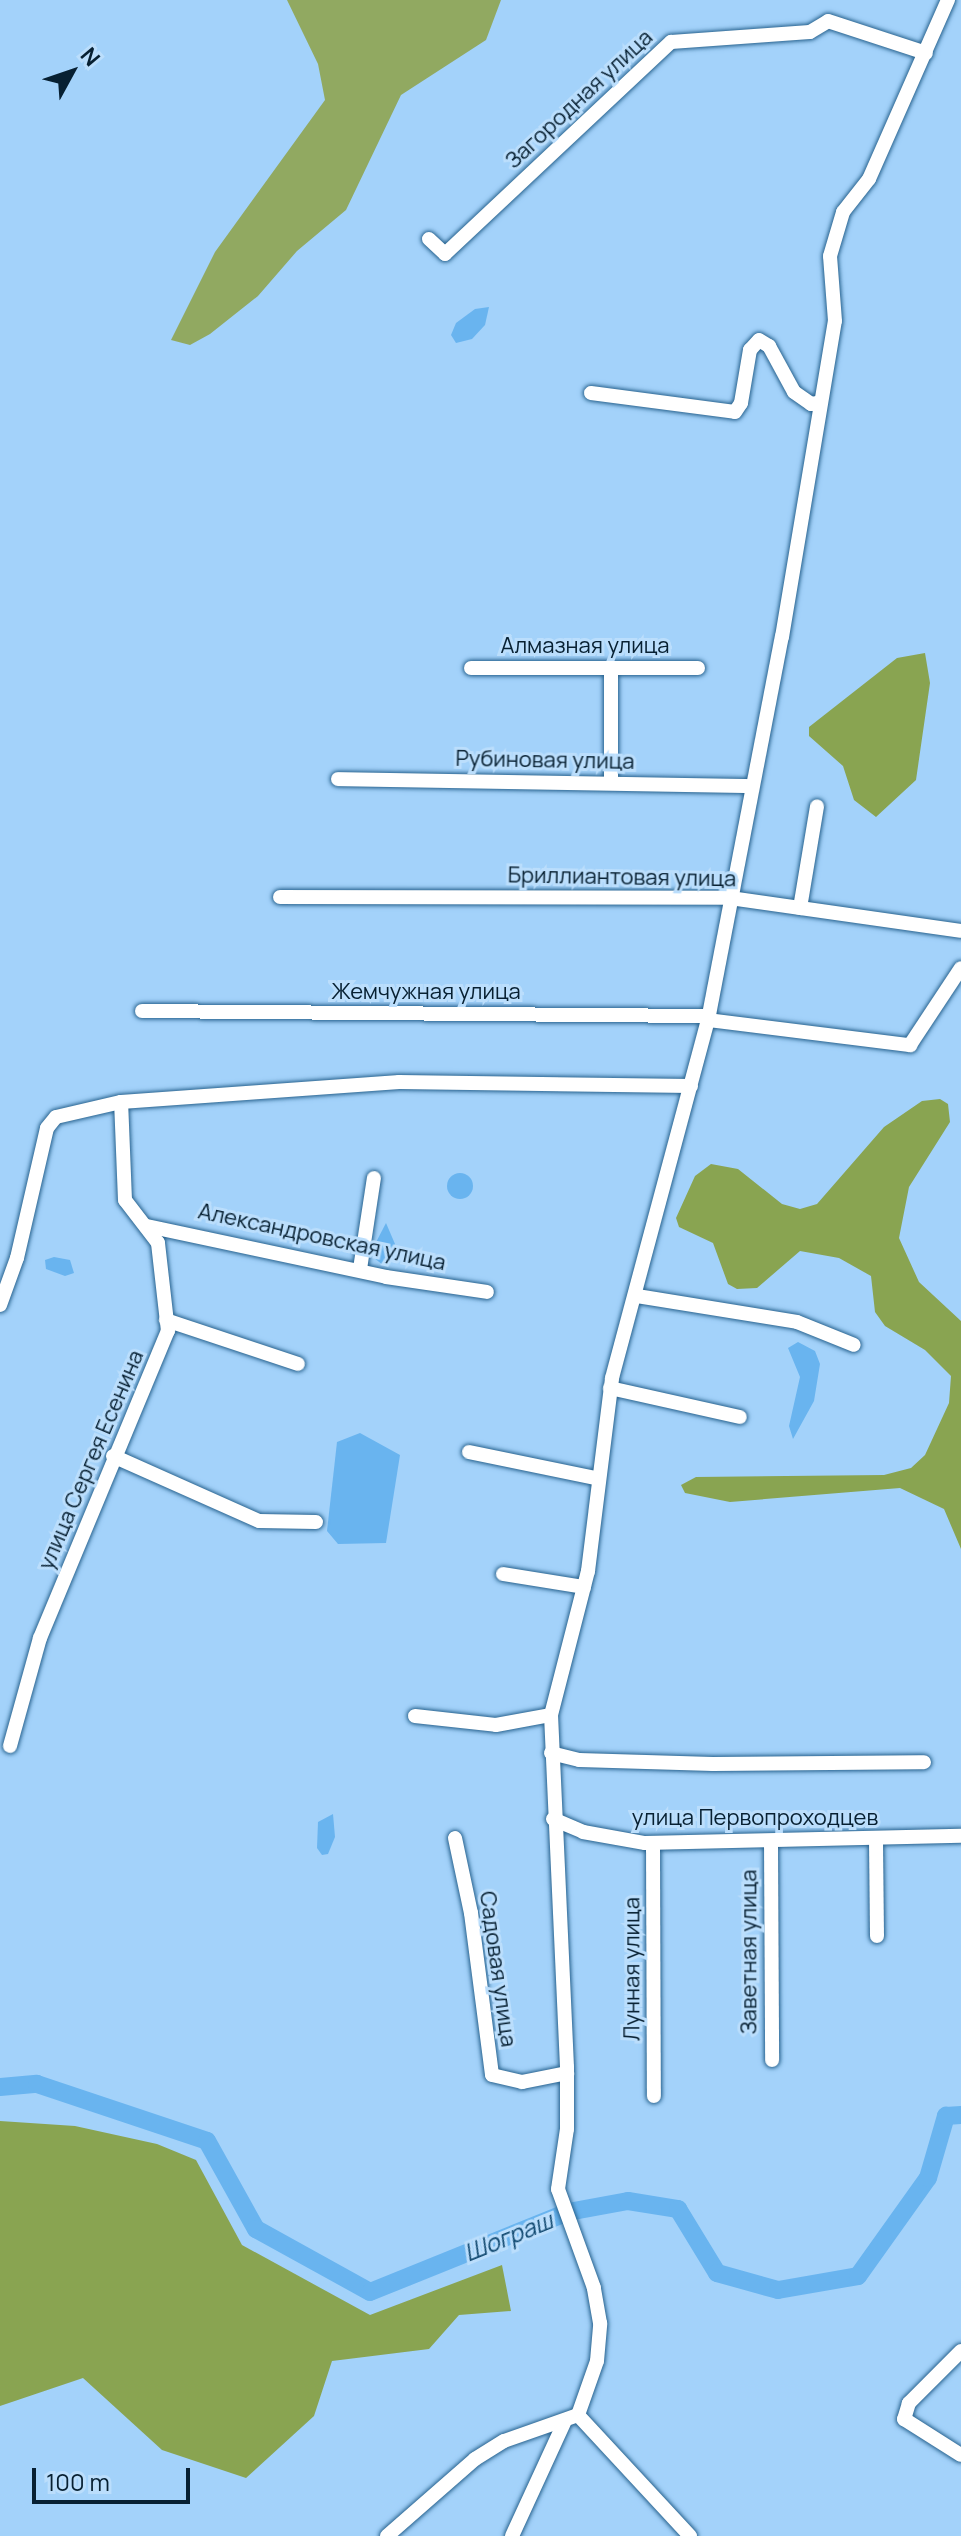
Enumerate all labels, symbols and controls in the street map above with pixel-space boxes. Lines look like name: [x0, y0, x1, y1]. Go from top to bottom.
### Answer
street label: Загородная улица: [500, 24, 658, 174]
north arrow: [32, 32, 112, 112]
text: N: [74, 41, 107, 72]
street label: Алмазная улица: [500, 633, 670, 659]
street label: Рубиновая улица: [455, 745, 635, 775]
street label: Бриллиантовая улица: [508, 862, 736, 892]
street label: Жемчужная улица: [331, 979, 521, 1005]
street label: Александровская улица: [196, 1198, 448, 1276]
street label: улица Сергея Есенина: [33, 1346, 149, 1574]
street label: улица Первопроходцев: [632, 1805, 878, 1831]
street label: Заветная улица: [736, 1870, 762, 2034]
street label: Садовая улица: [474, 1890, 522, 2048]
street label: Лунная улица: [619, 1897, 645, 2041]
water label: Шограш: [460, 2205, 556, 2267]
scale bar: [36, 2452, 194, 2502]
text: 100 m: [46, 2465, 110, 2498]

